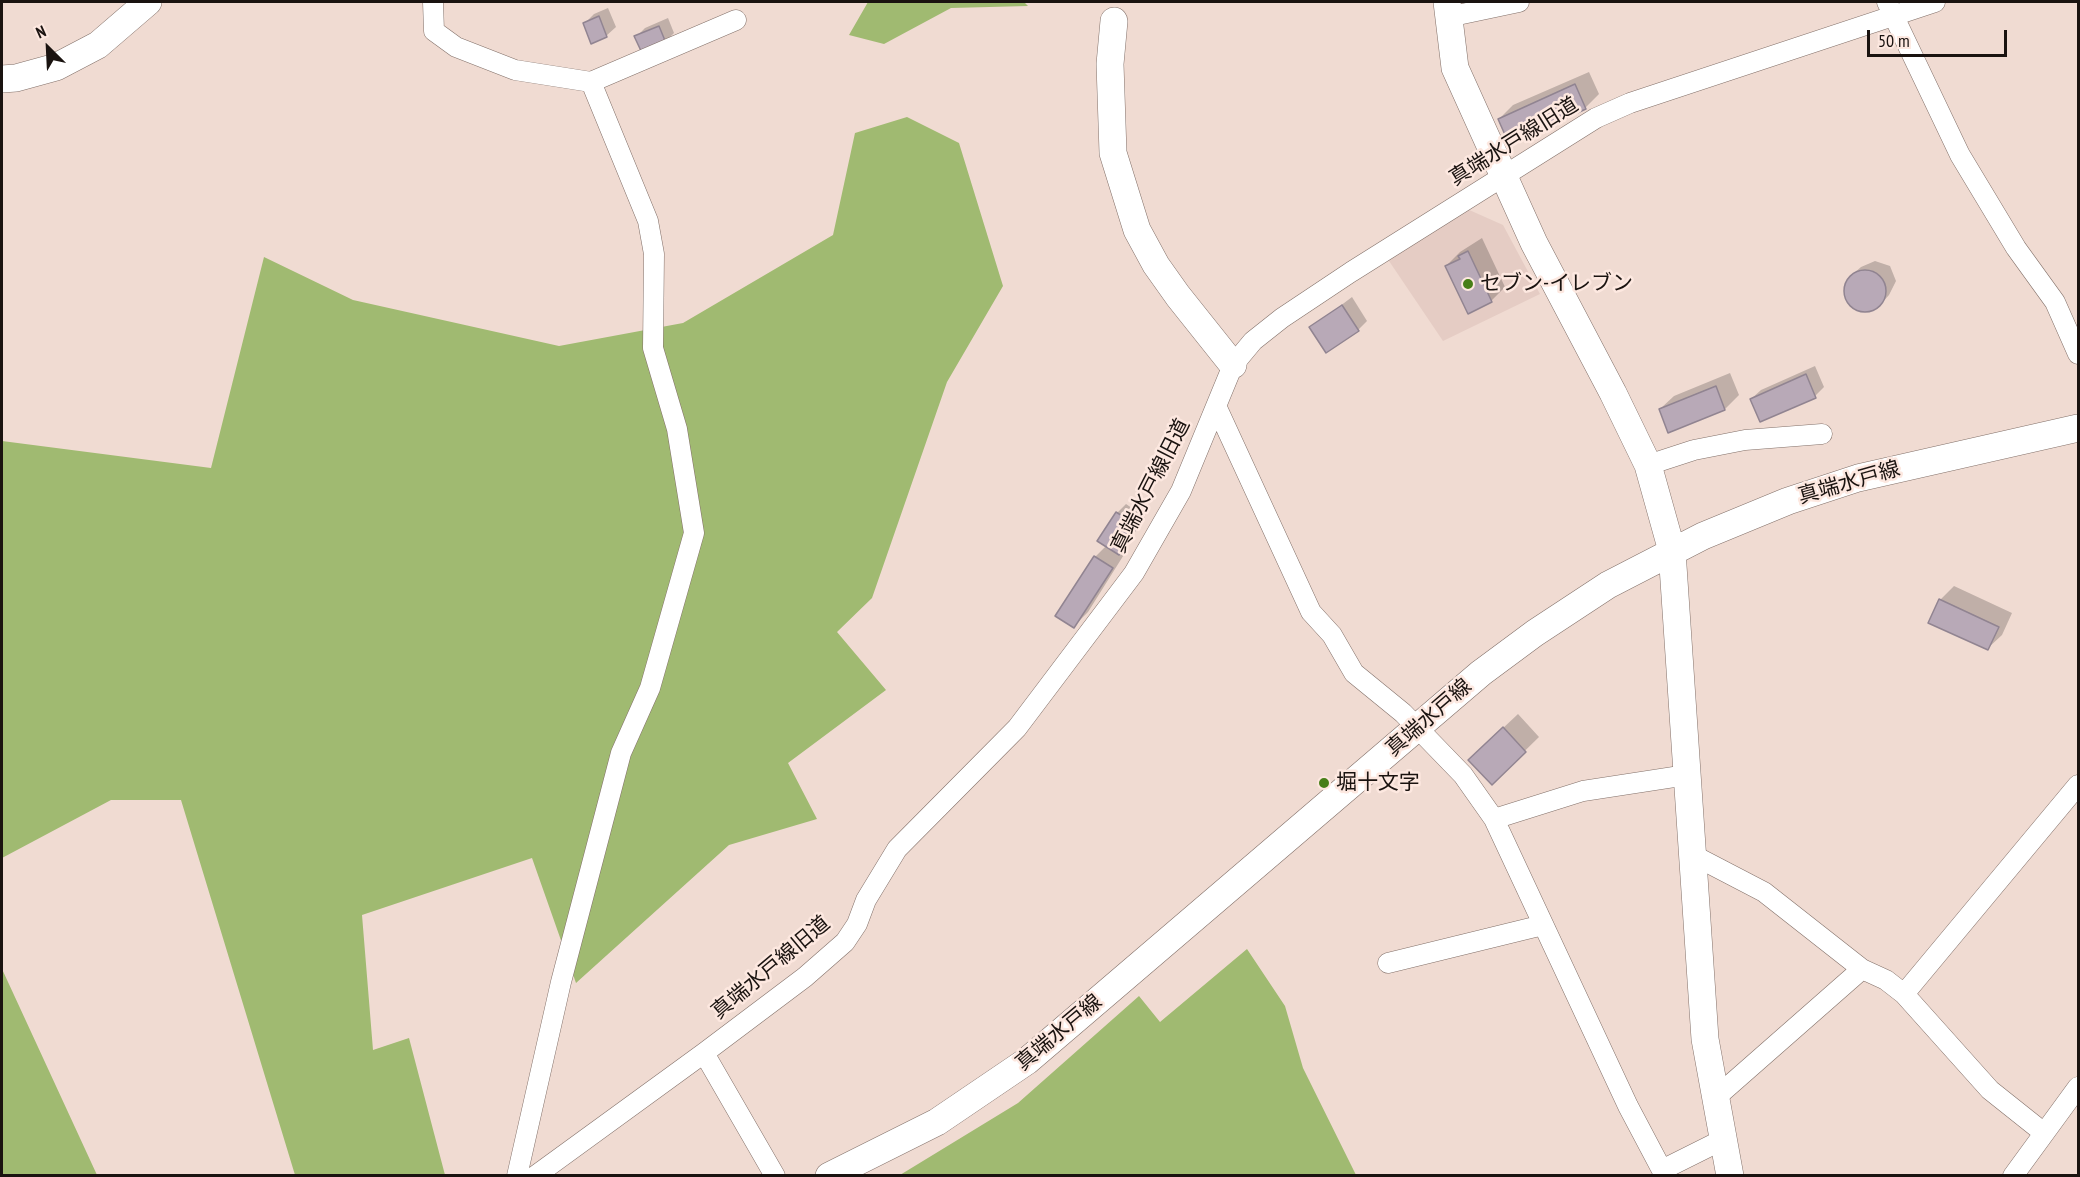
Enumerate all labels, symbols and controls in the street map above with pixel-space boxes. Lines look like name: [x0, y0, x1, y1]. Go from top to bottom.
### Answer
north arrow: [18, 18, 78, 78]
scale bar: [1870, 18, 2010, 56]
text: N: [33, 21, 49, 42]
text: 50 m: [1878, 29, 1910, 52]
street label: 真端水戸線旧道: [1445, 92, 1583, 192]
place label: セブン-イレブン: [1480, 271, 1633, 297]
marker: セブン-イレブン: [1461, 277, 1475, 291]
street label: 真端水戸線旧道: [1106, 415, 1196, 557]
street label: 真端水戸線: [1795, 456, 1903, 510]
street label: 真端水戸線: [1381, 674, 1477, 762]
place label: 堀十文字: [1336, 770, 1420, 796]
marker: 堀十文字: [1317, 776, 1331, 790]
street label: 真端水戸線旧道: [707, 911, 835, 1025]
street label: 真端水戸線: [1011, 990, 1107, 1076]

